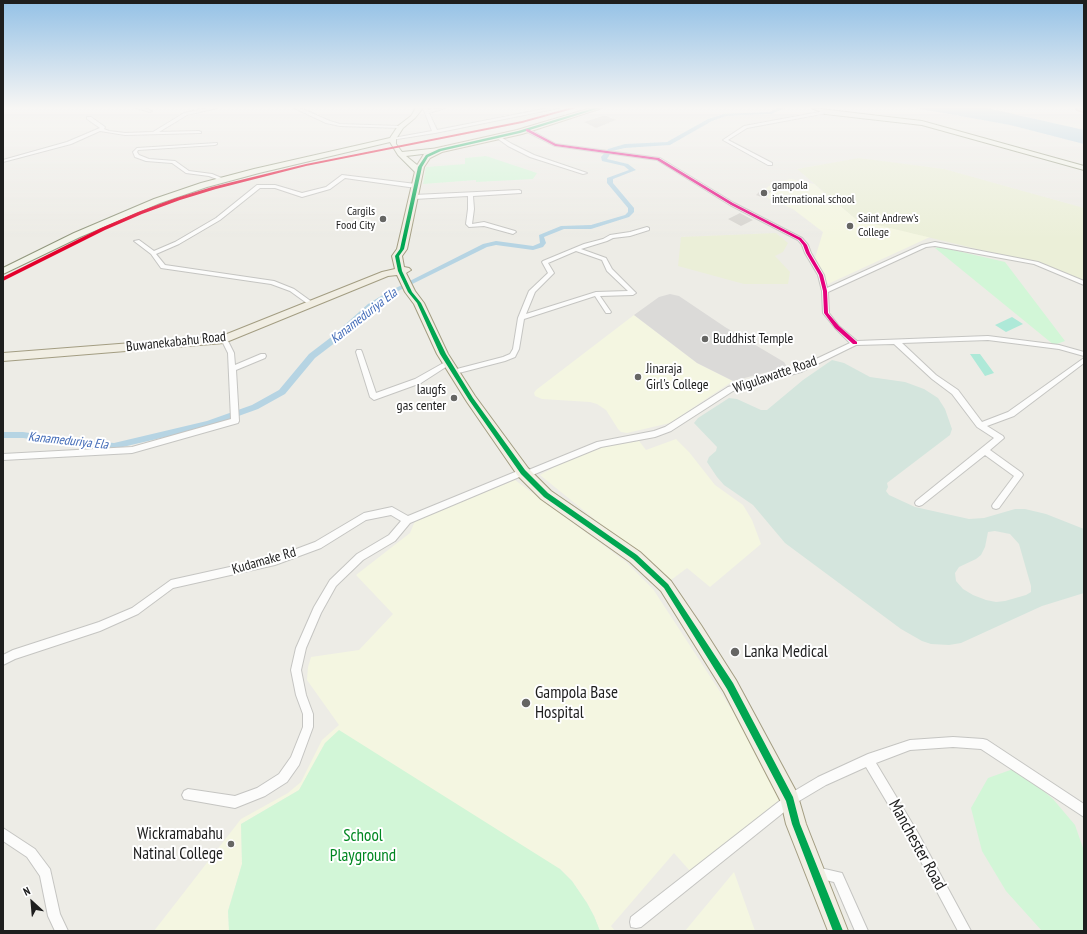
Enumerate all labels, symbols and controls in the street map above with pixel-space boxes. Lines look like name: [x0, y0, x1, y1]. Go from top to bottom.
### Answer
place label: gampola international school: [772, 179, 855, 207]
marker: gampola international school: [759, 188, 769, 198]
place label: Cargils Food City: [336, 205, 375, 233]
place label: Saint Andrew's College: [858, 212, 919, 240]
marker: Cargils Food City: [378, 214, 388, 224]
marker: Saint Andrew's College: [845, 221, 855, 231]
water label: Kanameduriya Ela: [328, 285, 400, 347]
street label: Buwanekabahu Road: [125, 328, 227, 356]
place label: Buddhist Temple: [713, 331, 793, 347]
marker: Buddhist Temple: [700, 334, 710, 344]
street label: Wigulawatte Road: [731, 353, 819, 397]
place label: Jinaraja Girl's College: [646, 361, 709, 394]
marker: Jinaraja Girl's College: [633, 372, 643, 382]
place label: laugfs gas center: [397, 382, 446, 414]
marker: laugfs gas center: [449, 393, 459, 403]
water label: Kanameduriya Ela: [27, 429, 109, 453]
street label: Kudamake Rd: [230, 544, 298, 578]
place label: Lanka Medical: [744, 642, 828, 662]
marker: Lanka Medical: [729, 646, 741, 658]
place label: Gampola Base Hospital: [535, 683, 618, 723]
marker: Gampola Base Hospital: [520, 697, 532, 709]
street label: Manchester Road: [884, 796, 950, 894]
place label: Wickramabahu Natinal College: [133, 824, 223, 864]
park label: School Playground: [330, 826, 396, 866]
marker: Wickramabahu Natinal College: [226, 839, 236, 849]
north arrow: [12, 882, 52, 922]
text: N: [21, 884, 32, 899]

